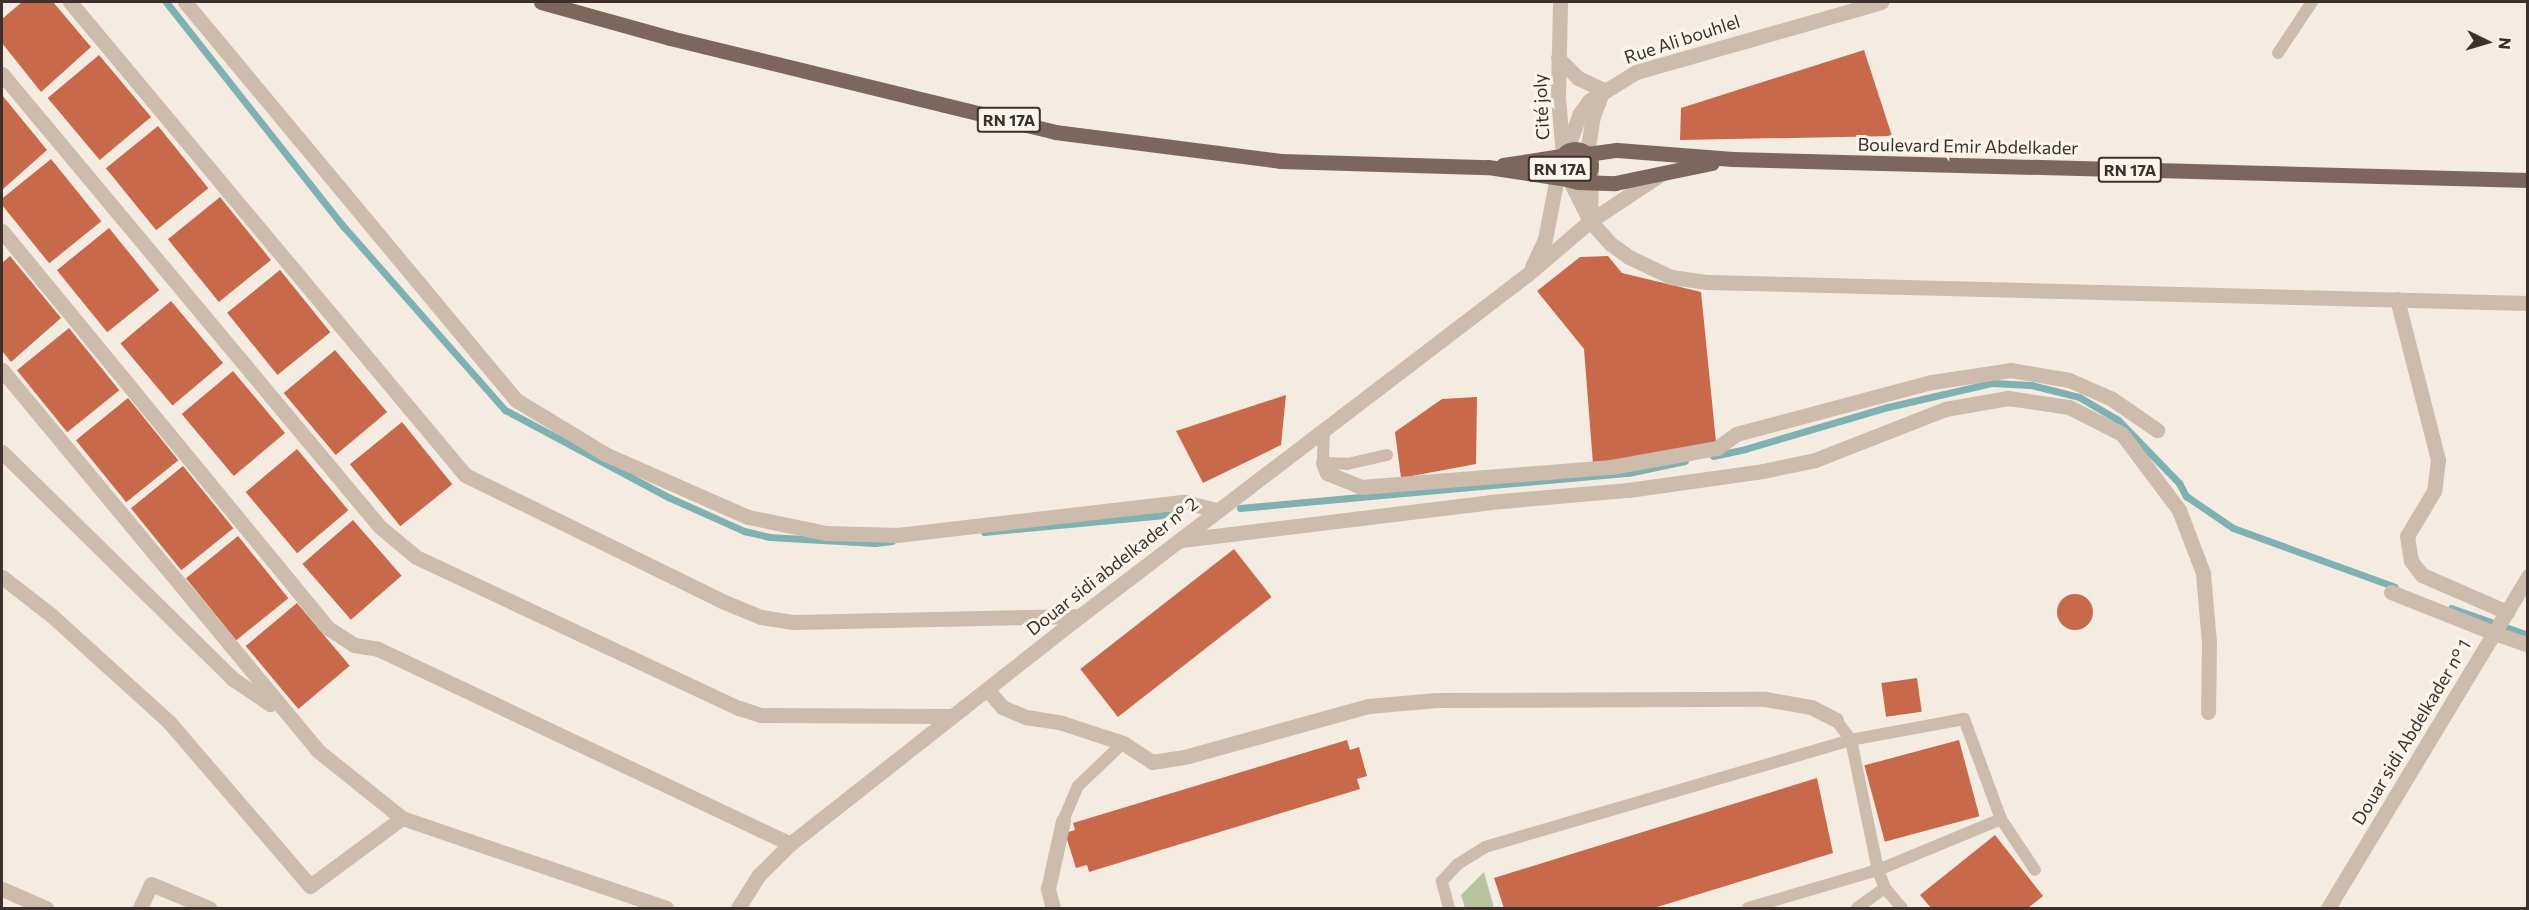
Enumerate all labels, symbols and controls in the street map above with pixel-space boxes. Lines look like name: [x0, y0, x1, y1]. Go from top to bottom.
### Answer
street label: Rue Ali bouhlel: [1621, 10, 1743, 68]
north arrow: [2457, 12, 2517, 72]
text: N: [2495, 37, 2515, 50]
street label: Cité joly: [1528, 73, 1554, 141]
road number: RN 17A: [976, 107, 1042, 133]
street label: Boulevard Emir Abdelkader: [1857, 133, 2079, 159]
road number: RN 17A: [1527, 156, 1593, 182]
road number: RN 17A: [2097, 157, 2163, 183]
street label: Douar sidi abdelkader n° 2: [1022, 492, 1202, 640]
street label: Douar sidi Abdelkader n° 1: [2347, 635, 2475, 829]

